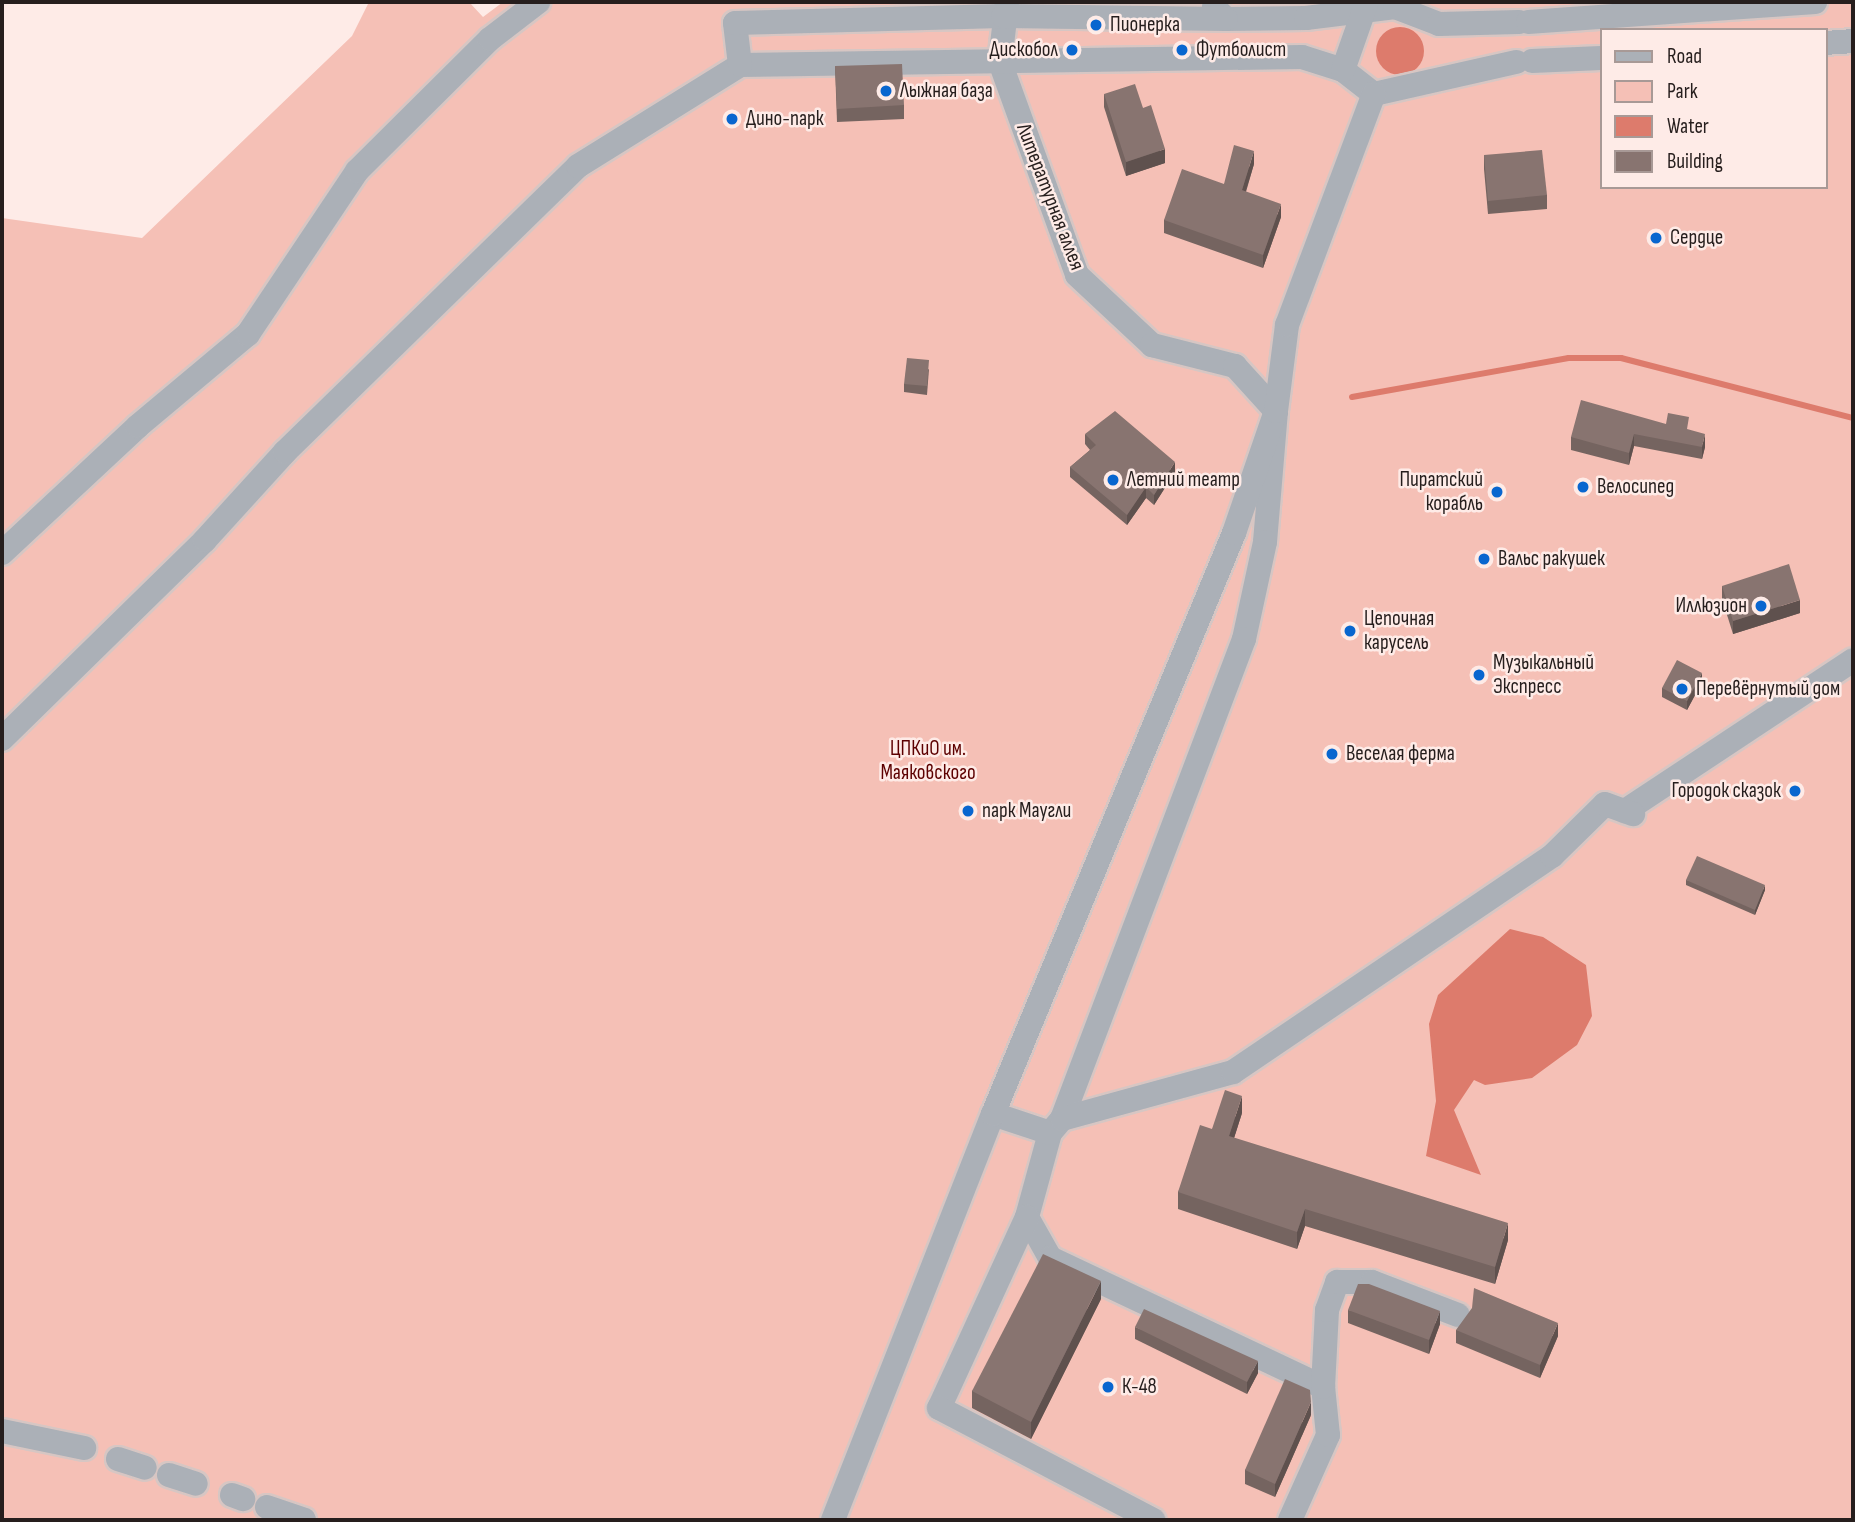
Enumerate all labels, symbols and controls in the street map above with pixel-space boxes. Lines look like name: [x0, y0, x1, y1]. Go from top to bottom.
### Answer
place label: Пионерка: [1110, 12, 1180, 38]
marker: Пионерка: [1088, 17, 1104, 33]
legend: [1600, 28, 1827, 189]
place label: Дискобол: [990, 37, 1058, 63]
place label: Футболист: [1196, 37, 1286, 63]
marker: Дискобол: [1064, 42, 1080, 58]
marker: Футболист: [1174, 42, 1190, 58]
text: Road: [1667, 44, 1702, 69]
place label: Лыжная база: [900, 78, 993, 104]
text: Park: [1667, 79, 1698, 104]
marker: Лыжная база: [878, 83, 894, 99]
place label: Дино-парк: [746, 106, 824, 132]
marker: Дино-парк: [724, 111, 740, 127]
text: Water: [1667, 114, 1709, 139]
street label: Литературная аллея: [1010, 120, 1090, 274]
text: Building: [1667, 149, 1723, 174]
place label: Сердце: [1670, 225, 1723, 251]
marker: Сердце: [1648, 230, 1664, 246]
place label: Летний театр: [1127, 467, 1240, 493]
place label: Пиратский корабль: [1399, 467, 1483, 517]
marker: Летний театр: [1105, 472, 1121, 488]
place label: Велосипед: [1597, 474, 1674, 500]
marker: Велосипед: [1575, 479, 1591, 495]
marker: Пиратский корабль: [1489, 484, 1505, 500]
place label: Вальс ракушек: [1498, 546, 1605, 572]
marker: Вальс ракушек: [1476, 551, 1492, 567]
place label: Иллюзион: [1676, 593, 1747, 619]
marker: Иллюзион: [1753, 598, 1769, 614]
place label: Цепочная карусель: [1364, 606, 1434, 656]
marker: Цепочная карусель: [1342, 623, 1358, 639]
place label: Музыкальный Экспресс: [1493, 650, 1594, 700]
marker: Музыкальный Экспресс: [1471, 667, 1487, 683]
place label: Перевёрнутый дом: [1696, 676, 1840, 702]
marker: Перевёрнутый дом: [1674, 681, 1690, 697]
park label: ЦПКиО им. Маяковского: [880, 736, 976, 786]
place label: Веселая ферма: [1346, 741, 1455, 767]
marker: Веселая ферма: [1324, 746, 1340, 762]
place label: Городок сказок: [1671, 778, 1781, 804]
marker: Городок сказок: [1787, 783, 1803, 799]
place label: парк Маугли: [982, 798, 1071, 824]
marker: парк Маугли: [960, 803, 976, 819]
place label: К-48: [1122, 1374, 1157, 1400]
marker: К-48: [1100, 1379, 1116, 1395]

